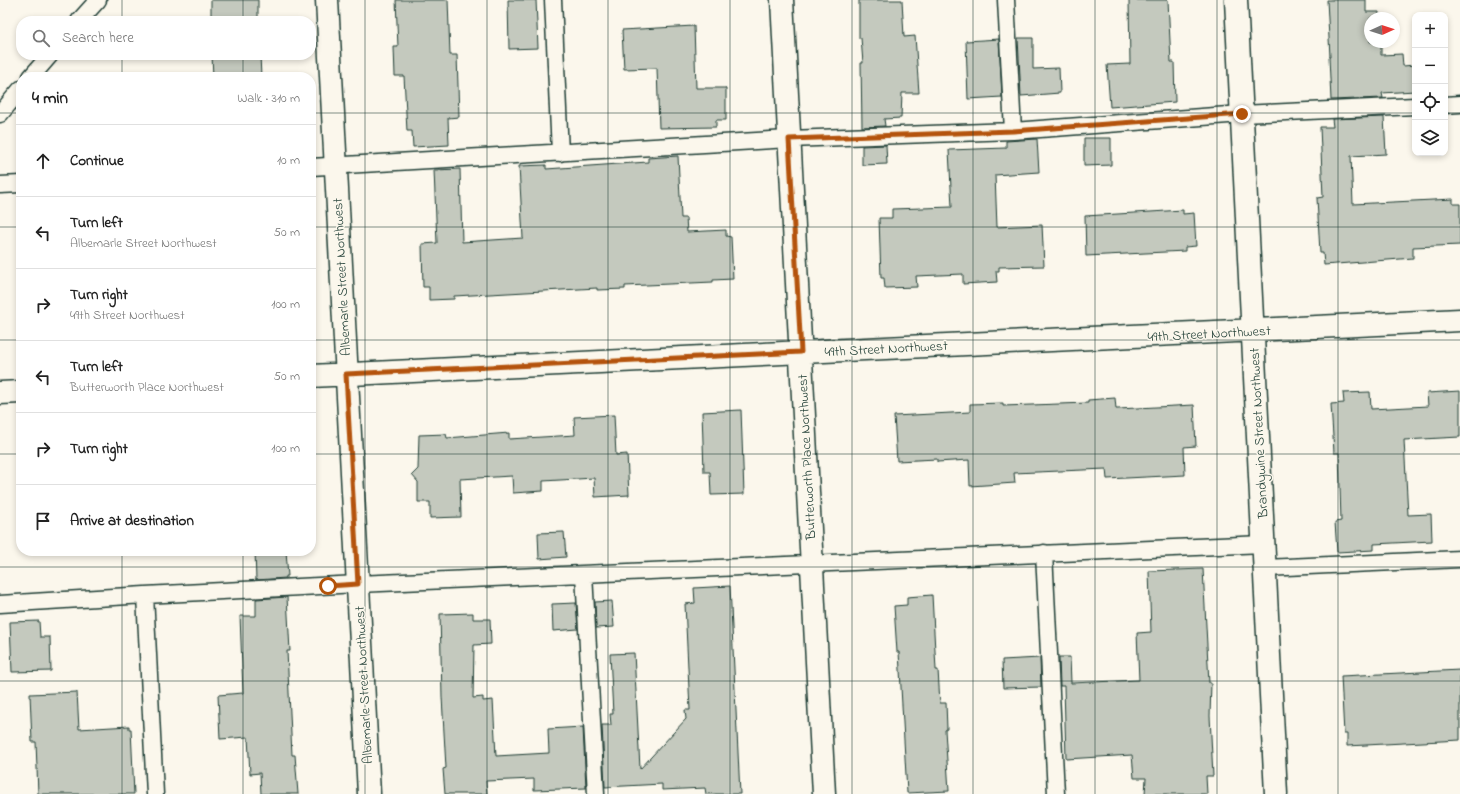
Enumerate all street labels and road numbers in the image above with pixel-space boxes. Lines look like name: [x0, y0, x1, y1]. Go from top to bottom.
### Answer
street label: Albemarle Street Northwest: [328, 197, 357, 356]
street label: 49th Street Northwest: [1147, 321, 1272, 348]
street label: 49th Street Northwest: [824, 336, 949, 363]
street label: Brandywine Street Northwest: [1245, 347, 1276, 520]
street label: Butterworth Place Northwest: [793, 373, 822, 541]
street label: Albemarle Street Northwest: [350, 605, 379, 764]

